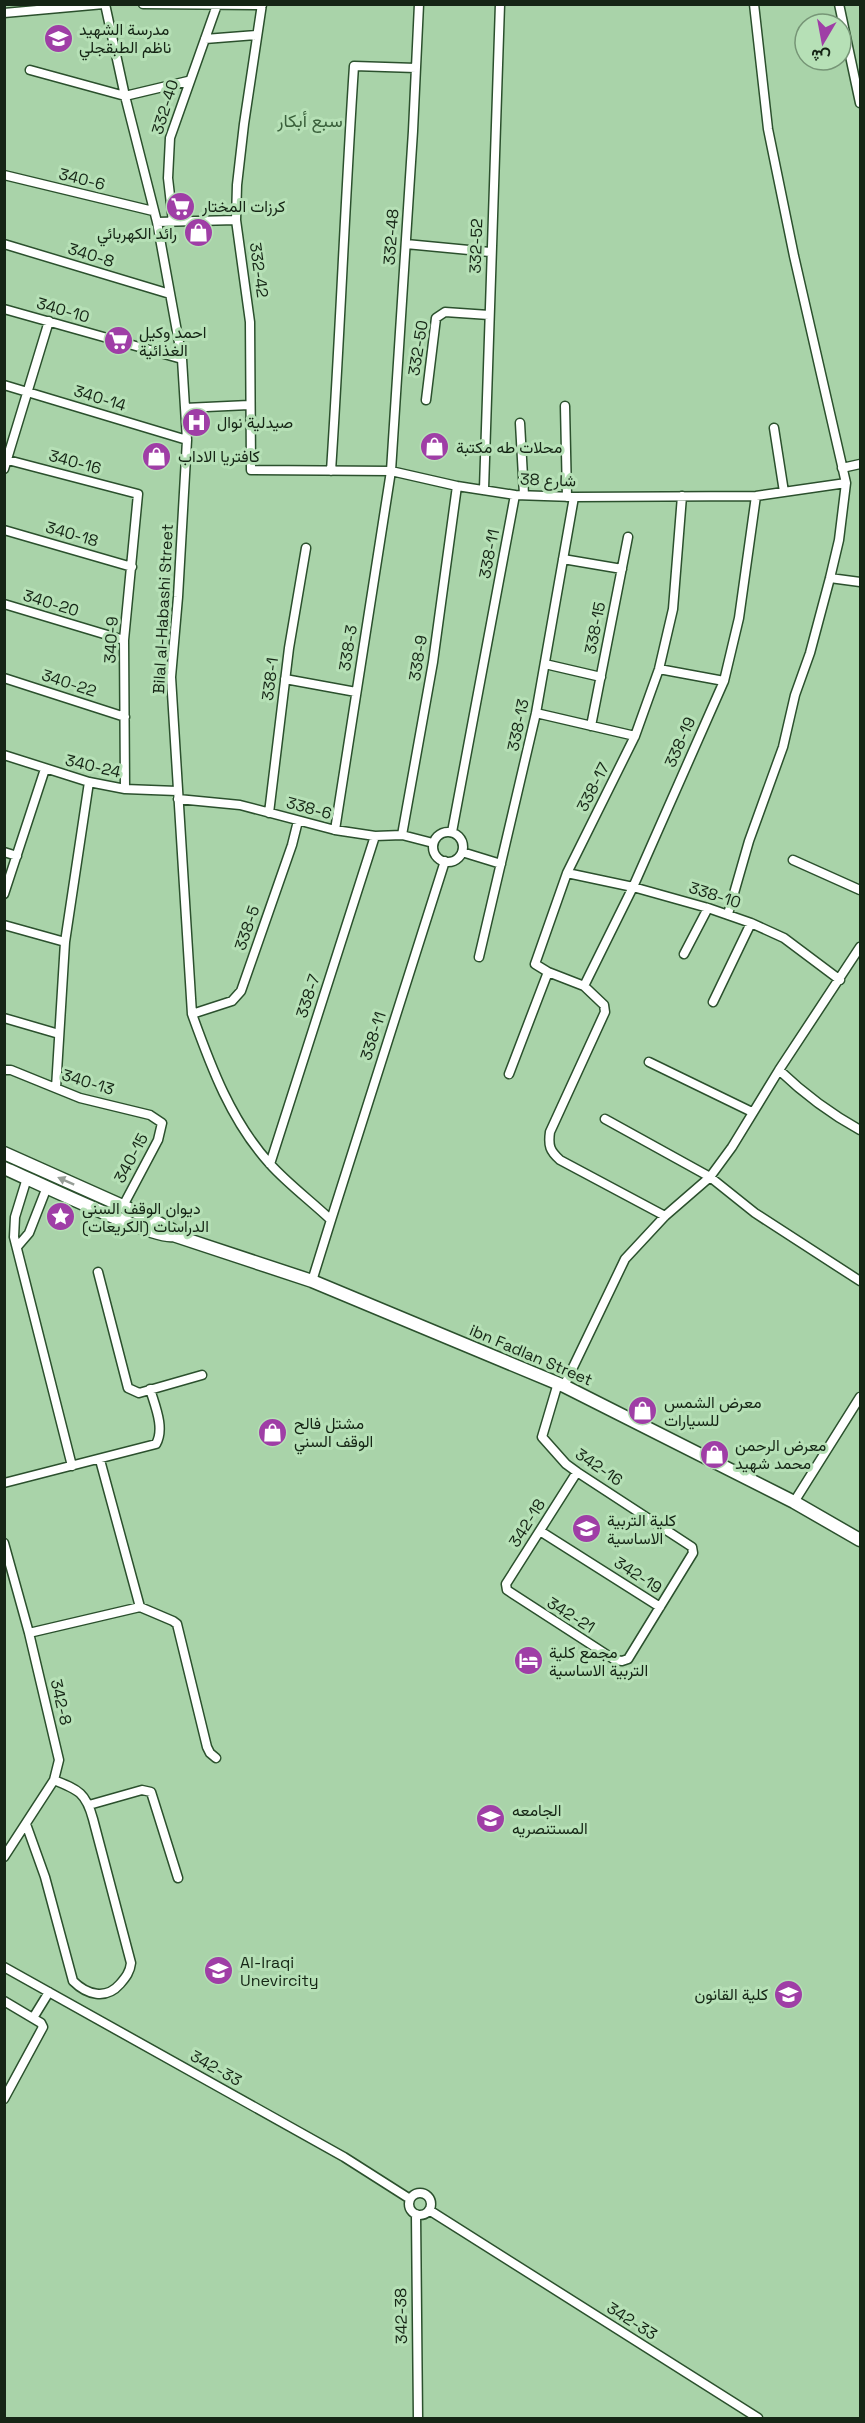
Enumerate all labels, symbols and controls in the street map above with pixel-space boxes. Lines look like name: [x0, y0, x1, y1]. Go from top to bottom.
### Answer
north arrow: [793, 12, 853, 72]
place label: مدرسة الشهيد ناظم الطبقجلي: [79, 19, 171, 61]
school or university icon: مدرسة الشهيد ناظم الطبقجلي: [42, 22, 74, 54]
text: ش: [809, 44, 832, 68]
street label: 332-40: [147, 77, 183, 137]
district label: سبع أبكار: [276, 109, 343, 133]
street label: 340-6: [57, 163, 107, 195]
supermarket icon: كرزات المختار: [165, 190, 197, 222]
place label: كرزات المختار: [201, 196, 285, 217]
street label: 332-48: [379, 208, 403, 266]
shop icon: رائد الكهربائي: [182, 217, 214, 249]
street label: 332-52: [465, 218, 487, 274]
place label: رائد الكهربائي: [97, 223, 177, 247]
street label: 340-8: [65, 238, 117, 272]
street label: 332-42: [245, 241, 273, 299]
street label: 340-10: [34, 292, 92, 328]
street label: 332-50: [403, 319, 433, 377]
place label: احمد وكيل الغذائية: [139, 322, 207, 361]
supermarket icon: احمد وكيل الغذائية: [102, 325, 134, 357]
street label: 340-14: [71, 380, 129, 416]
hospital icon: صيدلية نوال: [180, 406, 212, 438]
place label: صيدلية نوال: [217, 412, 293, 433]
shop icon: محلات طه مكتبة: [419, 431, 451, 463]
place label: محلات طه مكتبة: [456, 437, 562, 458]
shop icon: كافتريا الاداب: [141, 440, 173, 472]
street label: 340-16: [46, 445, 104, 479]
place label: كافتريا الاداب: [178, 446, 260, 467]
street label: شارع 38: [520, 469, 576, 492]
street label: 340-18: [43, 516, 101, 552]
street label: Bilal al-Habashi Street: [148, 523, 178, 695]
street label: 338-11: [474, 527, 504, 581]
street label: 340-20: [21, 585, 81, 621]
street label: 338-15: [580, 600, 610, 656]
street label: 340-9: [99, 616, 123, 664]
street label: 338-3: [334, 624, 362, 672]
street label: 338-9: [404, 633, 432, 683]
street label: 338-1: [257, 656, 283, 702]
street label: 340-22: [39, 664, 99, 702]
street label: 338-13: [502, 697, 534, 753]
street label: 338-19: [660, 713, 700, 771]
street label: 340-24: [63, 749, 123, 783]
street label: 338-17: [572, 759, 614, 815]
street label: 338-6: [284, 792, 334, 824]
street label: 338-10: [686, 877, 744, 913]
street label: 338-5: [230, 903, 264, 953]
street label: 338-7: [291, 971, 325, 1021]
street label: 338-11: [355, 1009, 391, 1063]
street label: 340-13: [59, 1064, 117, 1100]
street label: 340-15: [109, 1129, 153, 1187]
one-way arrow: [57, 1176, 75, 1186]
place label: ديوان الوقف السني الدراسات (الكريعات): [82, 1198, 209, 1237]
place icon: ديوان الوقف السني الدراسات (الكريعات): [45, 1201, 77, 1233]
street label: ibn Fadlan Street: [466, 1320, 596, 1390]
place label: معرض الشمس للسيارات: [664, 1392, 761, 1431]
shop icon: معرض الشمس للسيارات: [627, 1395, 659, 1427]
place label: مشتل فالح الوقف السني: [294, 1413, 373, 1455]
shop icon: مشتل فالح الوقف السني: [257, 1416, 289, 1448]
place label: معرض الرحمن محمد شهيد: [735, 1435, 826, 1474]
shop icon: معرض الرحمن محمد شهيد: [698, 1438, 730, 1470]
street label: 342-16: [571, 1443, 627, 1491]
street label: 342-18: [504, 1495, 550, 1551]
place label: كلية التربية الاساسية: [607, 1510, 676, 1549]
school or university icon: كلية التربية الاساسية: [570, 1513, 602, 1545]
street label: 342-19: [610, 1552, 666, 1598]
street label: 342-21: [543, 1592, 599, 1638]
place label: مجمع كلية التربية الاساسية: [549, 1642, 648, 1681]
hotel icon: مجمع كلية التربية الاساسية: [512, 1645, 544, 1677]
street label: 342-8: [46, 1677, 76, 1727]
place label: الجامعه المستنصريه: [512, 1800, 588, 1839]
school or university icon: الجامعه المستنصريه: [475, 1803, 507, 1835]
place label: Al-Iraqi Unevircity: [240, 1952, 319, 1991]
school or university icon: Al-Iraqi Unevircity: [203, 1955, 235, 1987]
school or university icon: كلية القانون: [773, 1978, 805, 2010]
place label: كلية القانون: [695, 1984, 768, 2005]
street label: 342-33: [186, 2045, 246, 2091]
street label: 342-38: [390, 2288, 412, 2344]
street label: 342-33: [603, 2297, 661, 2345]

